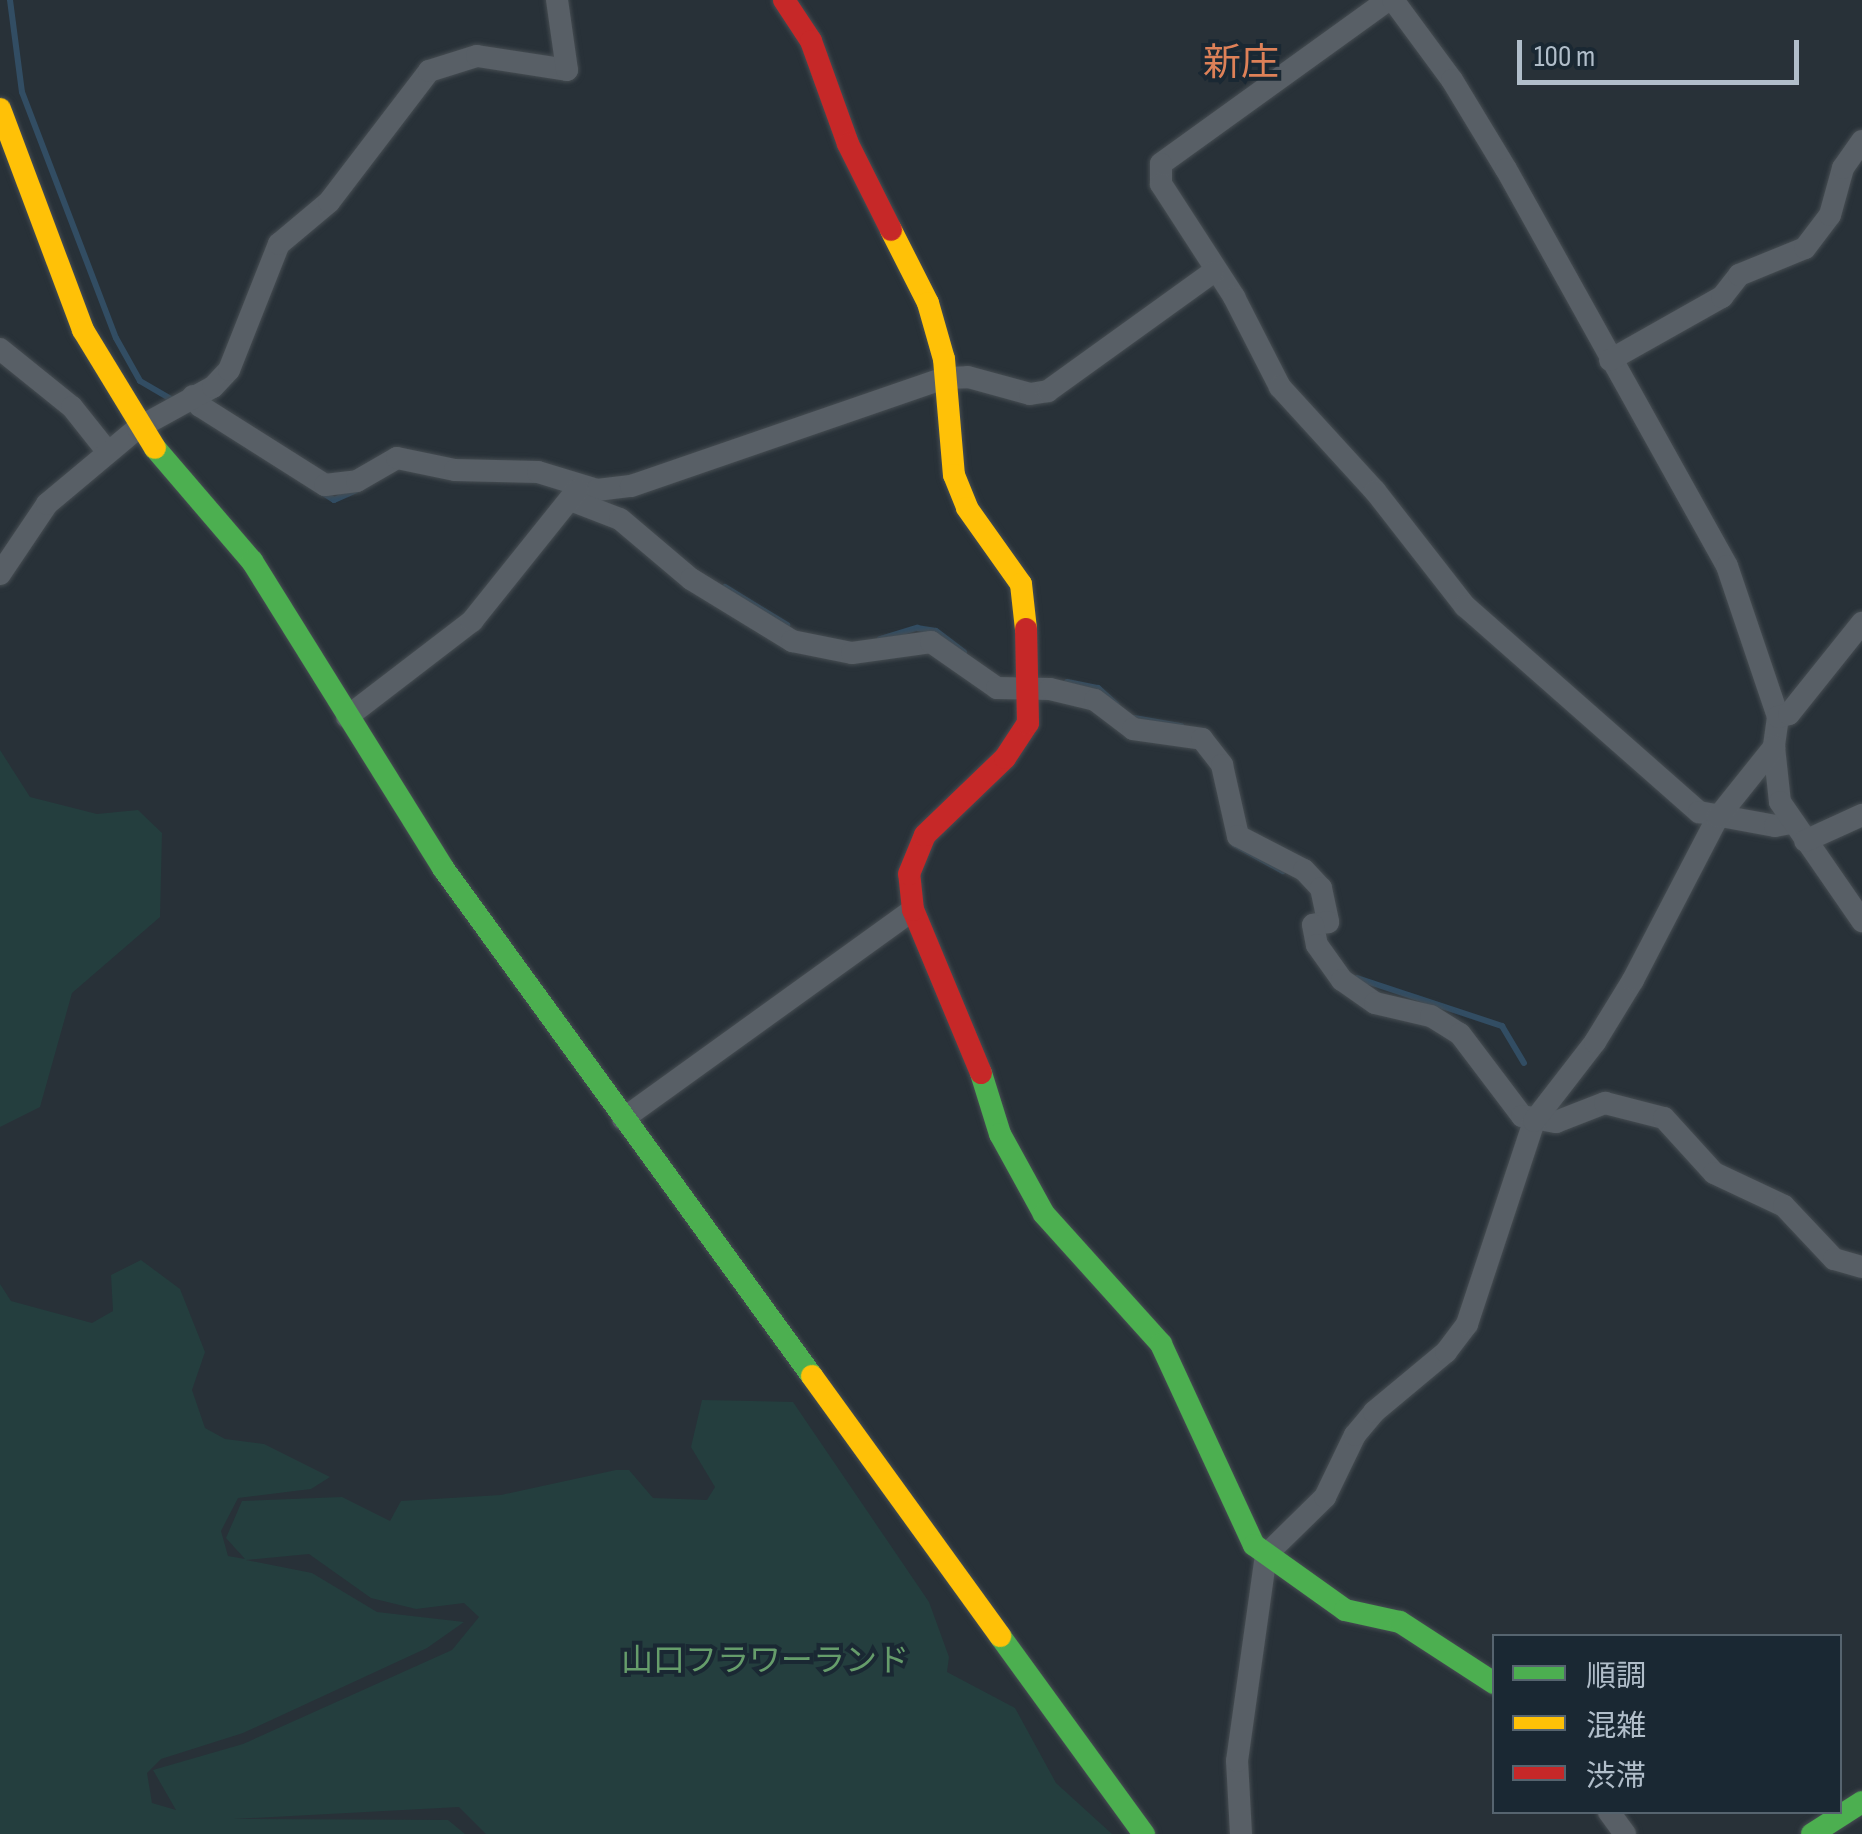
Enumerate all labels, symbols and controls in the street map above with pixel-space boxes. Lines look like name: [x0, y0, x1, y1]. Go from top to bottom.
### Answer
scale bar: [1522, 20, 1804, 82]
text: 100 m: [1534, 39, 1595, 75]
district label: 新庄: [1203, 41, 1279, 87]
legend: [1492, 1634, 1842, 1814]
park label: 山口フラワーランド: [621, 1643, 909, 1681]
text: 順調: [1586, 1659, 1646, 1695]
text: 混雑: [1586, 1709, 1646, 1745]
text: 渋滞: [1586, 1759, 1646, 1795]

